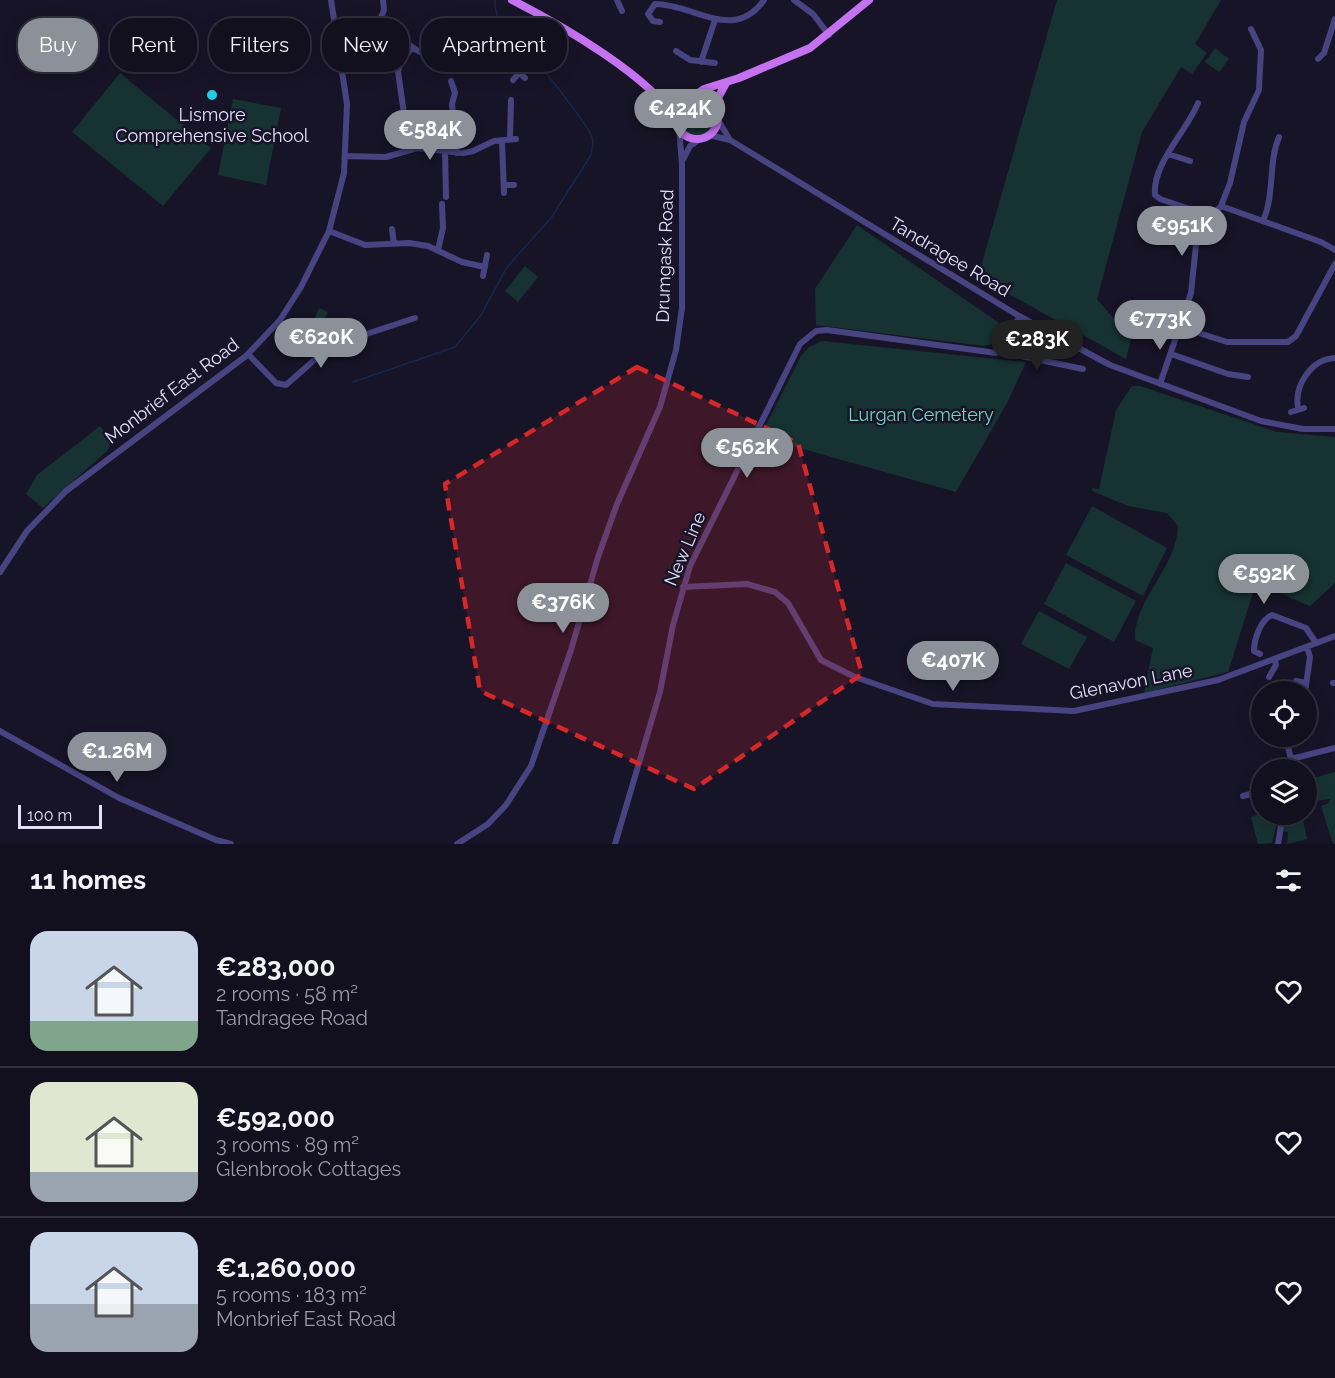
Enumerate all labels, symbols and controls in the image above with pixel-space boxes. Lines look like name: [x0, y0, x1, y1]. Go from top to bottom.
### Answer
chip: Buy: [18, 18, 98, 72]
chip: Rent: [110, 18, 197, 72]
chip: Filters: [209, 18, 310, 72]
chip: New: [322, 18, 409, 72]
chip: Apartment: [421, 18, 567, 72]
marker: Lismore Comprehensive School: [205, 88, 219, 102]
pin: €424K: [638, 89, 722, 140]
text: €424K: [648, 96, 712, 120]
place label: Lismore Comprehensive School: [115, 104, 309, 146]
pin: €584K: [388, 110, 472, 161]
text: €584K: [398, 117, 462, 141]
street label: Drumgask Road: [652, 189, 677, 323]
pin: €951K: [1140, 206, 1224, 257]
street label: Tandragee Road: [886, 212, 1014, 301]
text: €951K: [1151, 213, 1213, 237]
pin: €773K: [1118, 300, 1202, 351]
text: €773K: [1128, 307, 1192, 331]
pin: €620K: [279, 318, 363, 369]
pin: €283K: [995, 320, 1079, 371]
text: €620K: [288, 325, 354, 349]
text: €283K: [1005, 327, 1069, 351]
street label: Monbrief East Road: [101, 333, 243, 448]
park label: Lurgan Cemetery: [848, 404, 994, 425]
pin: €562K: [705, 428, 789, 479]
text: €562K: [715, 435, 779, 459]
street label: New Line: [660, 508, 710, 589]
pin: €592K: [1222, 554, 1306, 605]
text: €592K: [1232, 561, 1296, 585]
pin: €376K: [521, 583, 605, 634]
text: €376K: [531, 590, 595, 614]
pin: €407K: [911, 641, 995, 692]
text: €407K: [921, 648, 985, 672]
street label: Glenavon Lane: [1068, 659, 1195, 704]
map controls: [1251, 681, 1317, 825]
button: locate: [1251, 681, 1317, 747]
pin: €1.26M: [68, 732, 166, 783]
text: €1.26M: [81, 739, 153, 763]
button: layers: [1251, 759, 1317, 825]
scale bar: [18, 802, 102, 830]
text: 100 m: [27, 806, 72, 825]
icon: filters: [1272, 864, 1305, 897]
text: 11 homes: [30, 865, 146, 895]
text: €283,000: [216, 952, 336, 982]
icon: home: [78, 955, 150, 1027]
icon: heart: [1272, 975, 1305, 1008]
text: 2 rooms · 58 m²: [216, 982, 358, 1006]
text: Tandragee Road: [216, 1006, 368, 1030]
text: €592,000: [216, 1103, 335, 1133]
icon: home: [78, 1106, 150, 1178]
icon: heart: [1272, 1126, 1305, 1159]
text: 3 rooms · 89 m²: [216, 1133, 359, 1157]
text: Glenbrook Cottages: [216, 1157, 401, 1181]
text: €1,260,000: [216, 1253, 356, 1283]
icon: home: [78, 1256, 150, 1328]
icon: heart: [1272, 1276, 1305, 1309]
text: 5 rooms · 183 m²: [216, 1283, 367, 1307]
text: Monbrief East Road: [216, 1307, 396, 1331]

